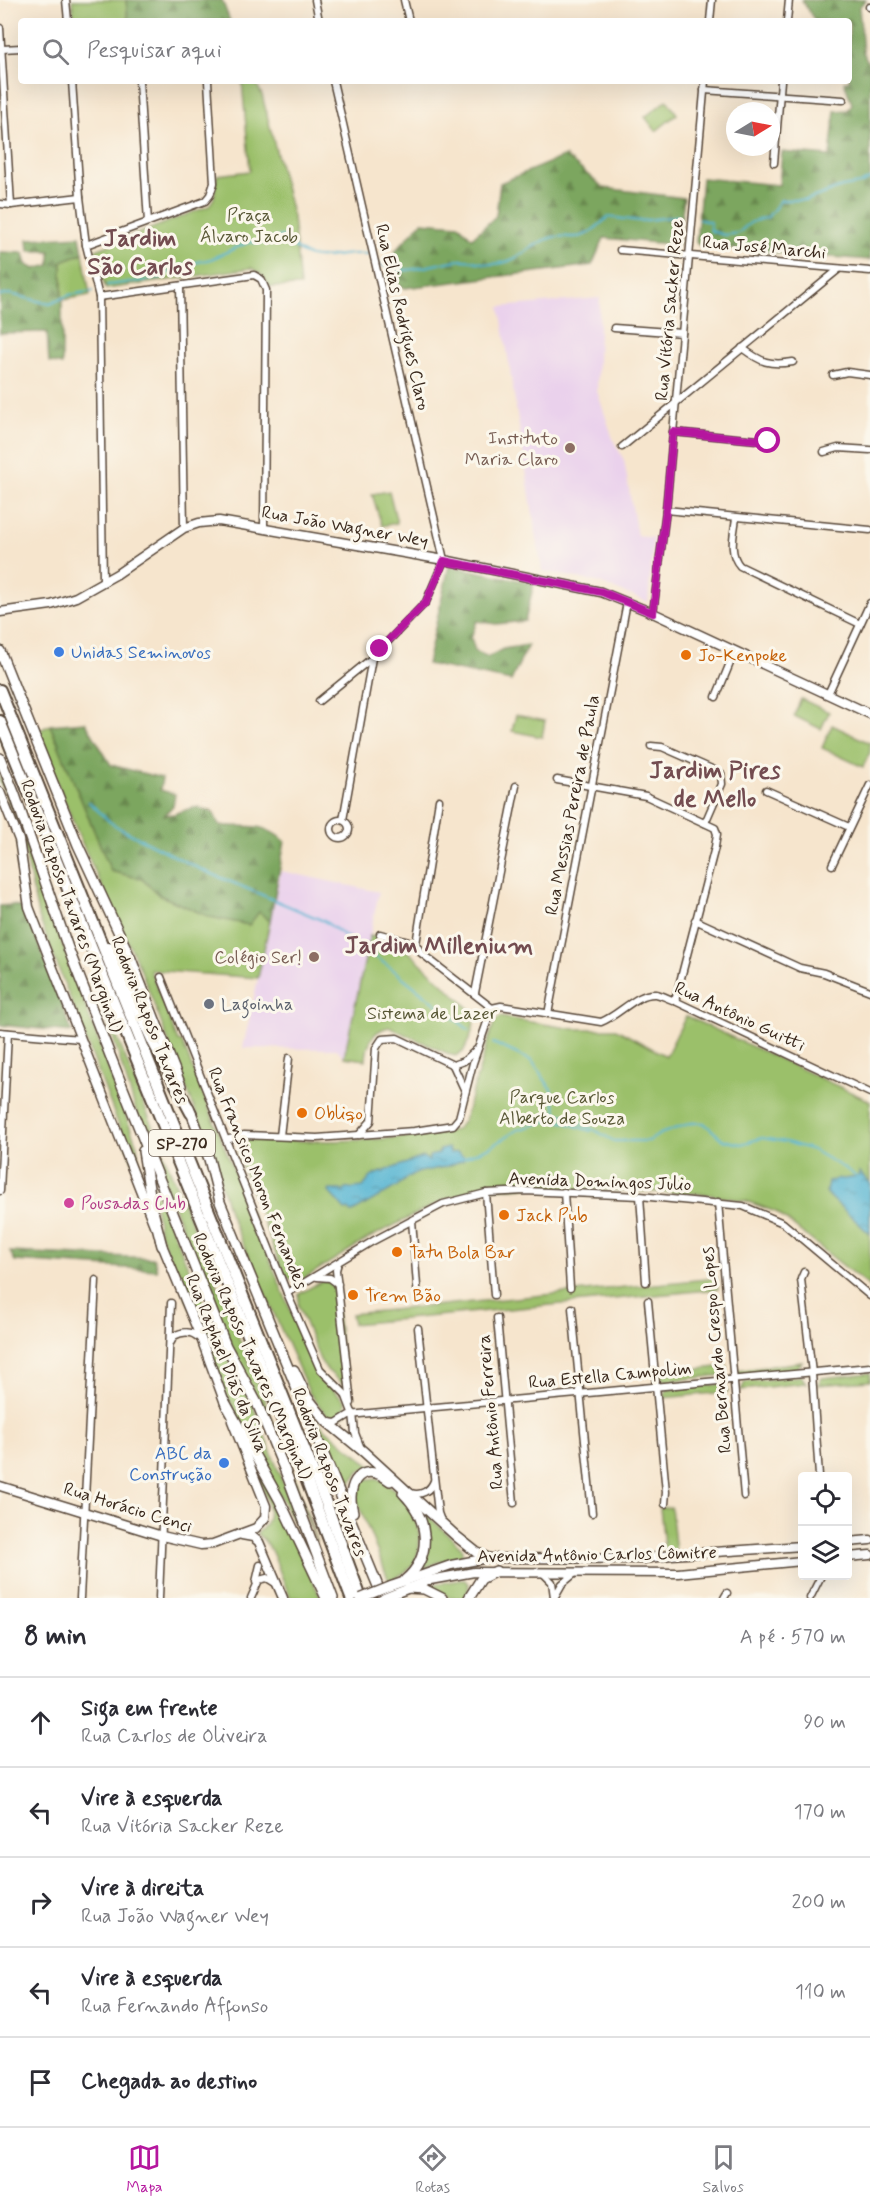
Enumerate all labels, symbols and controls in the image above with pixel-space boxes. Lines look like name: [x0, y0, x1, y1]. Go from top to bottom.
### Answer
search box: [18, 18, 852, 84]
icon: search: [39, 35, 72, 68]
text: Pesquisar aqui: [87, 37, 222, 65]
north arrow: [726, 102, 780, 156]
park label: Praça Álvaro Jacob: [200, 204, 298, 249]
street label: Rua Vitória Sacker Reze: [650, 218, 690, 402]
street label: Rua Elias Rodrigues Claro: [367, 222, 435, 413]
district label: Jardim São Carlos: [87, 224, 193, 283]
street label: Rua José Marchi: [701, 231, 827, 265]
place label: Instituto Maria Claro: [465, 427, 558, 472]
route start: [754, 427, 780, 453]
marker: Instituto Maria Claro: [563, 441, 577, 455]
street label: Rua João Wagner Wey: [259, 500, 430, 555]
route end: [366, 635, 392, 661]
place label: Unidas Seminovos: [71, 641, 211, 665]
place label: Jo-Kenpoke: [698, 644, 787, 668]
marker: Unidas Seminovos: [52, 645, 66, 659]
marker: Jo-Kenpoke: [679, 648, 693, 662]
street label: Rua Messias Pereira de Paula: [540, 693, 606, 917]
district label: Jardim Pires de Mello: [649, 756, 781, 815]
street label: Rodovia Raposo Tavares (Marginal): [13, 776, 128, 1037]
district label: Jardim Millenium: [345, 931, 533, 962]
street label: Rodovia Raposo Tavares: [104, 933, 194, 1108]
place label: Colégio Ser!: [214, 946, 302, 970]
marker: Colégio Ser!: [307, 950, 321, 964]
street label: Rua Antônio Guitti: [670, 976, 809, 1058]
place label: Lagoinha: [221, 993, 293, 1019]
marker: Lagoinha: [202, 997, 216, 1011]
park label: Sistema de Lazer: [367, 1002, 498, 1026]
street label: Rua Fransico Moron Fernandes: [201, 1064, 313, 1293]
park label: Parque Carlos Alberto de Souza: [499, 1086, 625, 1131]
place label: Obliqo: [314, 1102, 363, 1126]
marker: Obliqo: [295, 1106, 309, 1120]
road number: SP-270: [149, 1130, 215, 1156]
street label: Avenida Domingos Julio: [508, 1167, 692, 1197]
place label: Pousadas Club: [81, 1192, 186, 1216]
marker: Pousadas Club: [62, 1196, 76, 1210]
place label: Jack Pub: [516, 1204, 588, 1228]
marker: Jack Pub: [497, 1208, 511, 1222]
street label: Rodovia Raposo Tavares (Marginal): [186, 1229, 318, 1485]
place label: Tatu Bola Bar: [409, 1241, 515, 1265]
marker: Tatu Bola Bar: [390, 1245, 404, 1259]
street label: Rua Bernardo Crespo Lopes: [696, 1246, 738, 1454]
street label: Rua Raphael Dias da Silva: [179, 1271, 273, 1456]
place label: Trem Bão: [365, 1284, 441, 1308]
marker: Trem Bão: [346, 1288, 360, 1302]
street label: Rua Antônio Ferreira: [472, 1333, 510, 1490]
street label: Rua Estella Campolim: [528, 1357, 693, 1395]
street label: Rodovia Raposo Tavares: [286, 1385, 372, 1560]
place label: ABC da Construção: [129, 1442, 212, 1487]
marker: ABC da Construção: [217, 1456, 231, 1470]
map controls: [798, 1472, 852, 1580]
button: locate: [798, 1472, 852, 1526]
street label: Rua Horácio Cenci: [61, 1477, 195, 1539]
button: layers: [798, 1526, 852, 1580]
street label: Avenida Antônio Carlos Cômitre: [477, 1541, 717, 1569]
text: 8 min: [24, 1620, 87, 1654]
text: A pé · 570 m: [740, 1624, 846, 1651]
text: Siga em frente: [81, 1695, 218, 1723]
icon: ahead: [24, 1706, 57, 1739]
text: 90 m: [803, 1709, 846, 1736]
text: Rua Carlos de Oliveira: [81, 1723, 267, 1750]
text: Vire à esquerda: [81, 1785, 222, 1813]
icon: left: [24, 1796, 57, 1829]
text: 170 m: [794, 1799, 846, 1826]
text: Rua Vitória Sacker Reze: [81, 1813, 284, 1840]
text: Vire à direita: [81, 1875, 204, 1903]
icon: right: [24, 1886, 57, 1919]
text: 200 m: [791, 1889, 846, 1916]
text: Rua João Wagner Wey: [81, 1903, 269, 1930]
text: Vire à esquerda: [81, 1965, 222, 1993]
icon: left: [24, 1976, 57, 2009]
text: 110 m: [795, 1979, 846, 2006]
text: Rua Fernando Affonso: [81, 1993, 268, 2020]
icon: arrive: [24, 2066, 57, 2099]
text: Chegada ao destino: [81, 2068, 257, 2096]
tab: Mapa: [126, 2141, 163, 2198]
tab: Rotas: [415, 2141, 450, 2198]
tab: Salvos: [703, 2141, 744, 2198]

